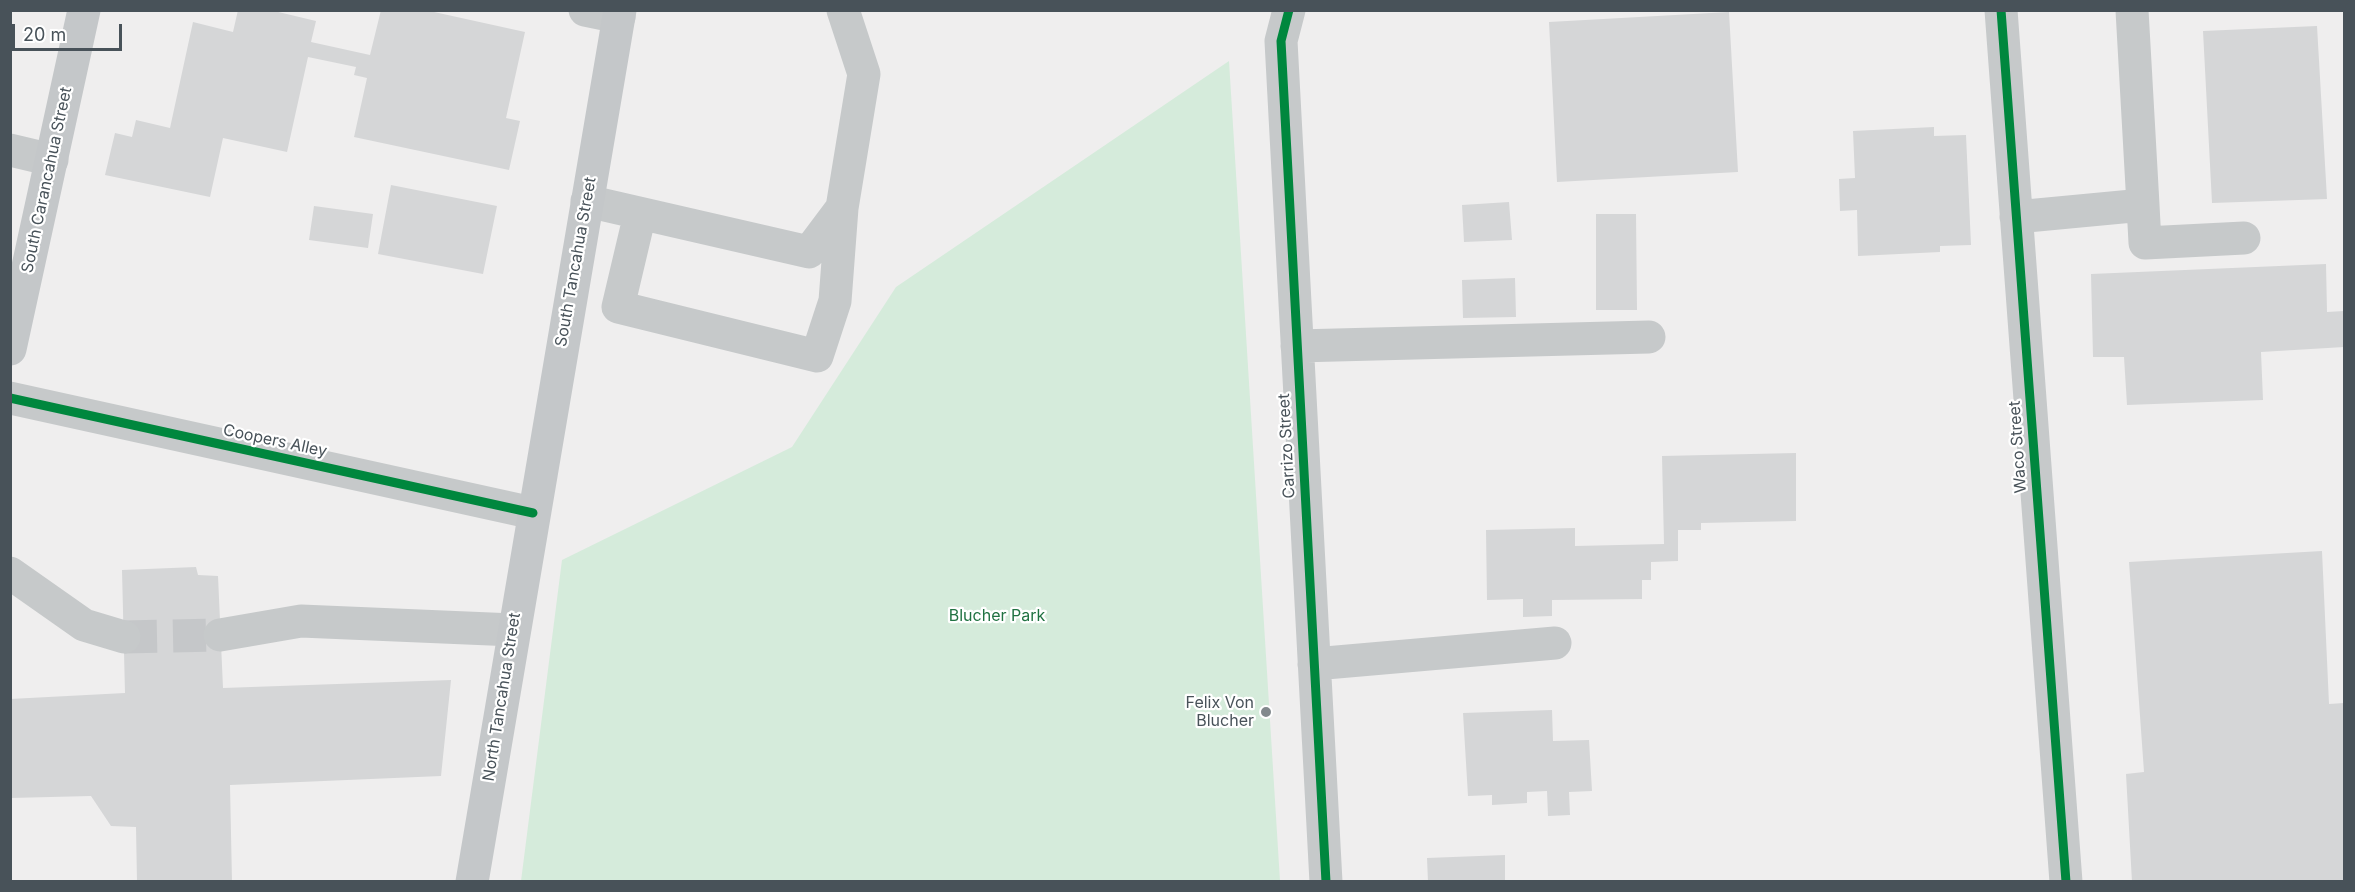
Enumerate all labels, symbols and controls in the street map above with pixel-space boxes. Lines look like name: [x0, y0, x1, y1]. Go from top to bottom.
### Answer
scale bar: [15, 12, 124, 50]
text: 20 m: [23, 24, 66, 45]
street label: South Carancahua Street: [18, 85, 76, 275]
street label: South Tancahua Street: [552, 176, 600, 348]
street label: Carrizo Street: [1275, 393, 1299, 499]
street label: Waco Street: [2005, 400, 2031, 494]
street label: Coopers Alley: [221, 421, 329, 461]
park label: Blucher Park: [949, 606, 1045, 626]
street label: North Tancahua Street: [479, 611, 525, 783]
place label: Felix Von Blucher: [1186, 693, 1254, 731]
marker: Felix Von Blucher: [1259, 705, 1273, 719]

